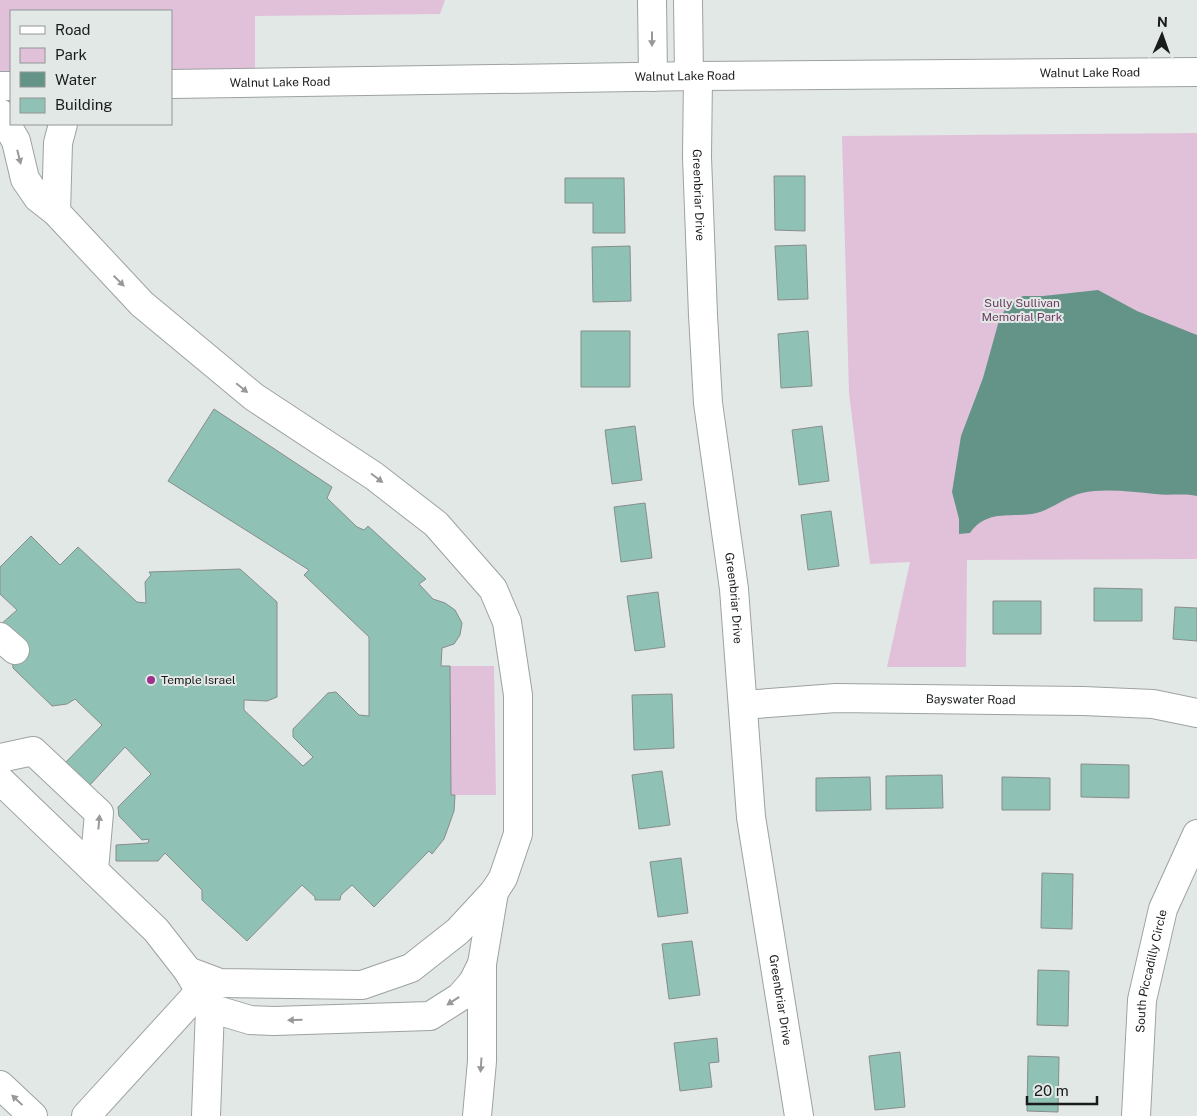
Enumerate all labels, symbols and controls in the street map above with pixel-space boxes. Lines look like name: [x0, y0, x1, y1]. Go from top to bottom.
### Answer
legend: [10, 10, 172, 125]
north arrow: [1137, 10, 1187, 60]
text: N: [1157, 14, 1168, 30]
text: Road: [55, 21, 91, 38]
one-way arrow: [648, 31, 656, 47]
text: Park: [55, 46, 87, 63]
street label: Walnut Lake Road: [1040, 65, 1140, 80]
street label: Walnut Lake Road: [635, 69, 735, 84]
text: Water: [55, 71, 97, 88]
street label: Walnut Lake Road: [230, 75, 330, 90]
text: Building: [55, 96, 113, 113]
one-way arrow: [15, 149, 23, 164]
street label: Greenbriar Drive: [690, 149, 707, 241]
one-way arrow: [113, 275, 125, 287]
park label: Sully Sullivan Memorial Park: [982, 296, 1063, 324]
one-way arrow: [235, 382, 248, 393]
one-way arrow: [370, 473, 383, 484]
street label: Greenbriar Drive: [722, 551, 745, 644]
place label: Temple Israel: [161, 673, 236, 687]
marker: Temple Israel: [145, 674, 157, 686]
street label: Bayswater Road: [926, 692, 1016, 707]
one-way arrow: [95, 814, 103, 830]
street label: South Piccadilly Circle: [1133, 908, 1170, 1033]
street label: Greenbriar Drive: [766, 953, 795, 1047]
one-way arrow: [446, 997, 460, 1006]
one-way arrow: [287, 1016, 303, 1024]
one-way arrow: [477, 1057, 485, 1073]
scale bar: [1027, 1074, 1097, 1106]
text: 20 m: [1034, 1082, 1069, 1099]
one-way arrow: [11, 1094, 23, 1106]

